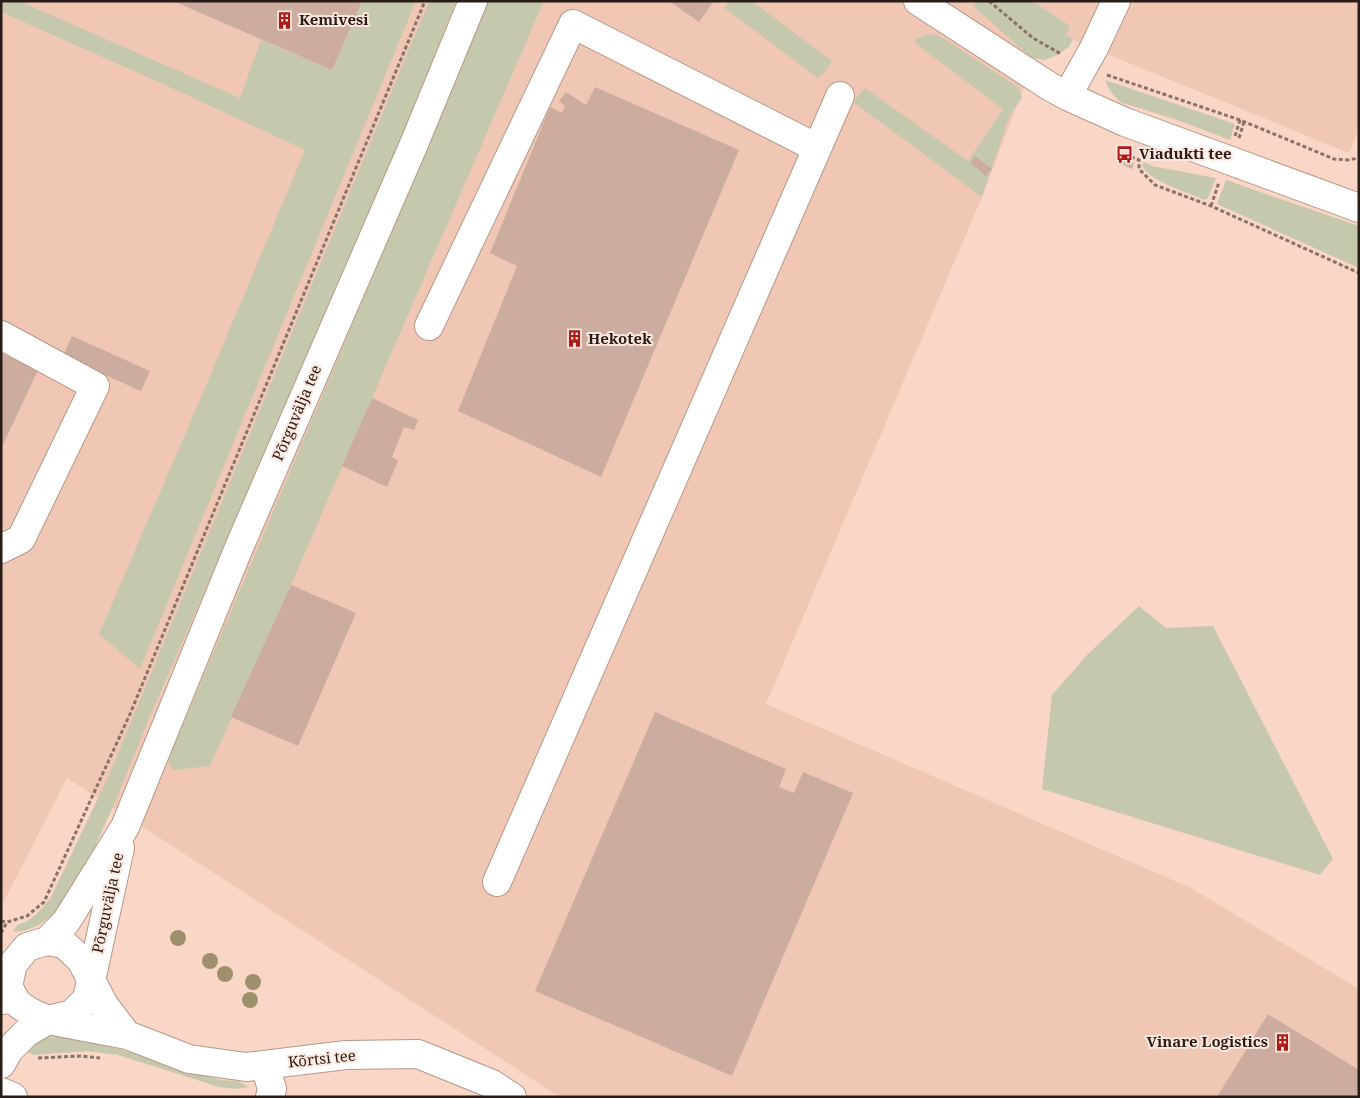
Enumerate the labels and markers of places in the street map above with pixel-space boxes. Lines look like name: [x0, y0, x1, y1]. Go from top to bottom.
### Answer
place label: Kemivesi: [299, 9, 369, 29]
building icon: Kemivesi: [275, 10, 295, 30]
place label: Viadukti tee: [1139, 143, 1232, 163]
bus stop icon: Viadukti tee: [1115, 144, 1135, 164]
place label: Hekotek: [588, 328, 652, 348]
building icon: Hekotek: [564, 329, 584, 349]
place label: Vinare Logistics: [1147, 1031, 1268, 1051]
building icon: Vinare Logistics: [1272, 1032, 1292, 1052]

